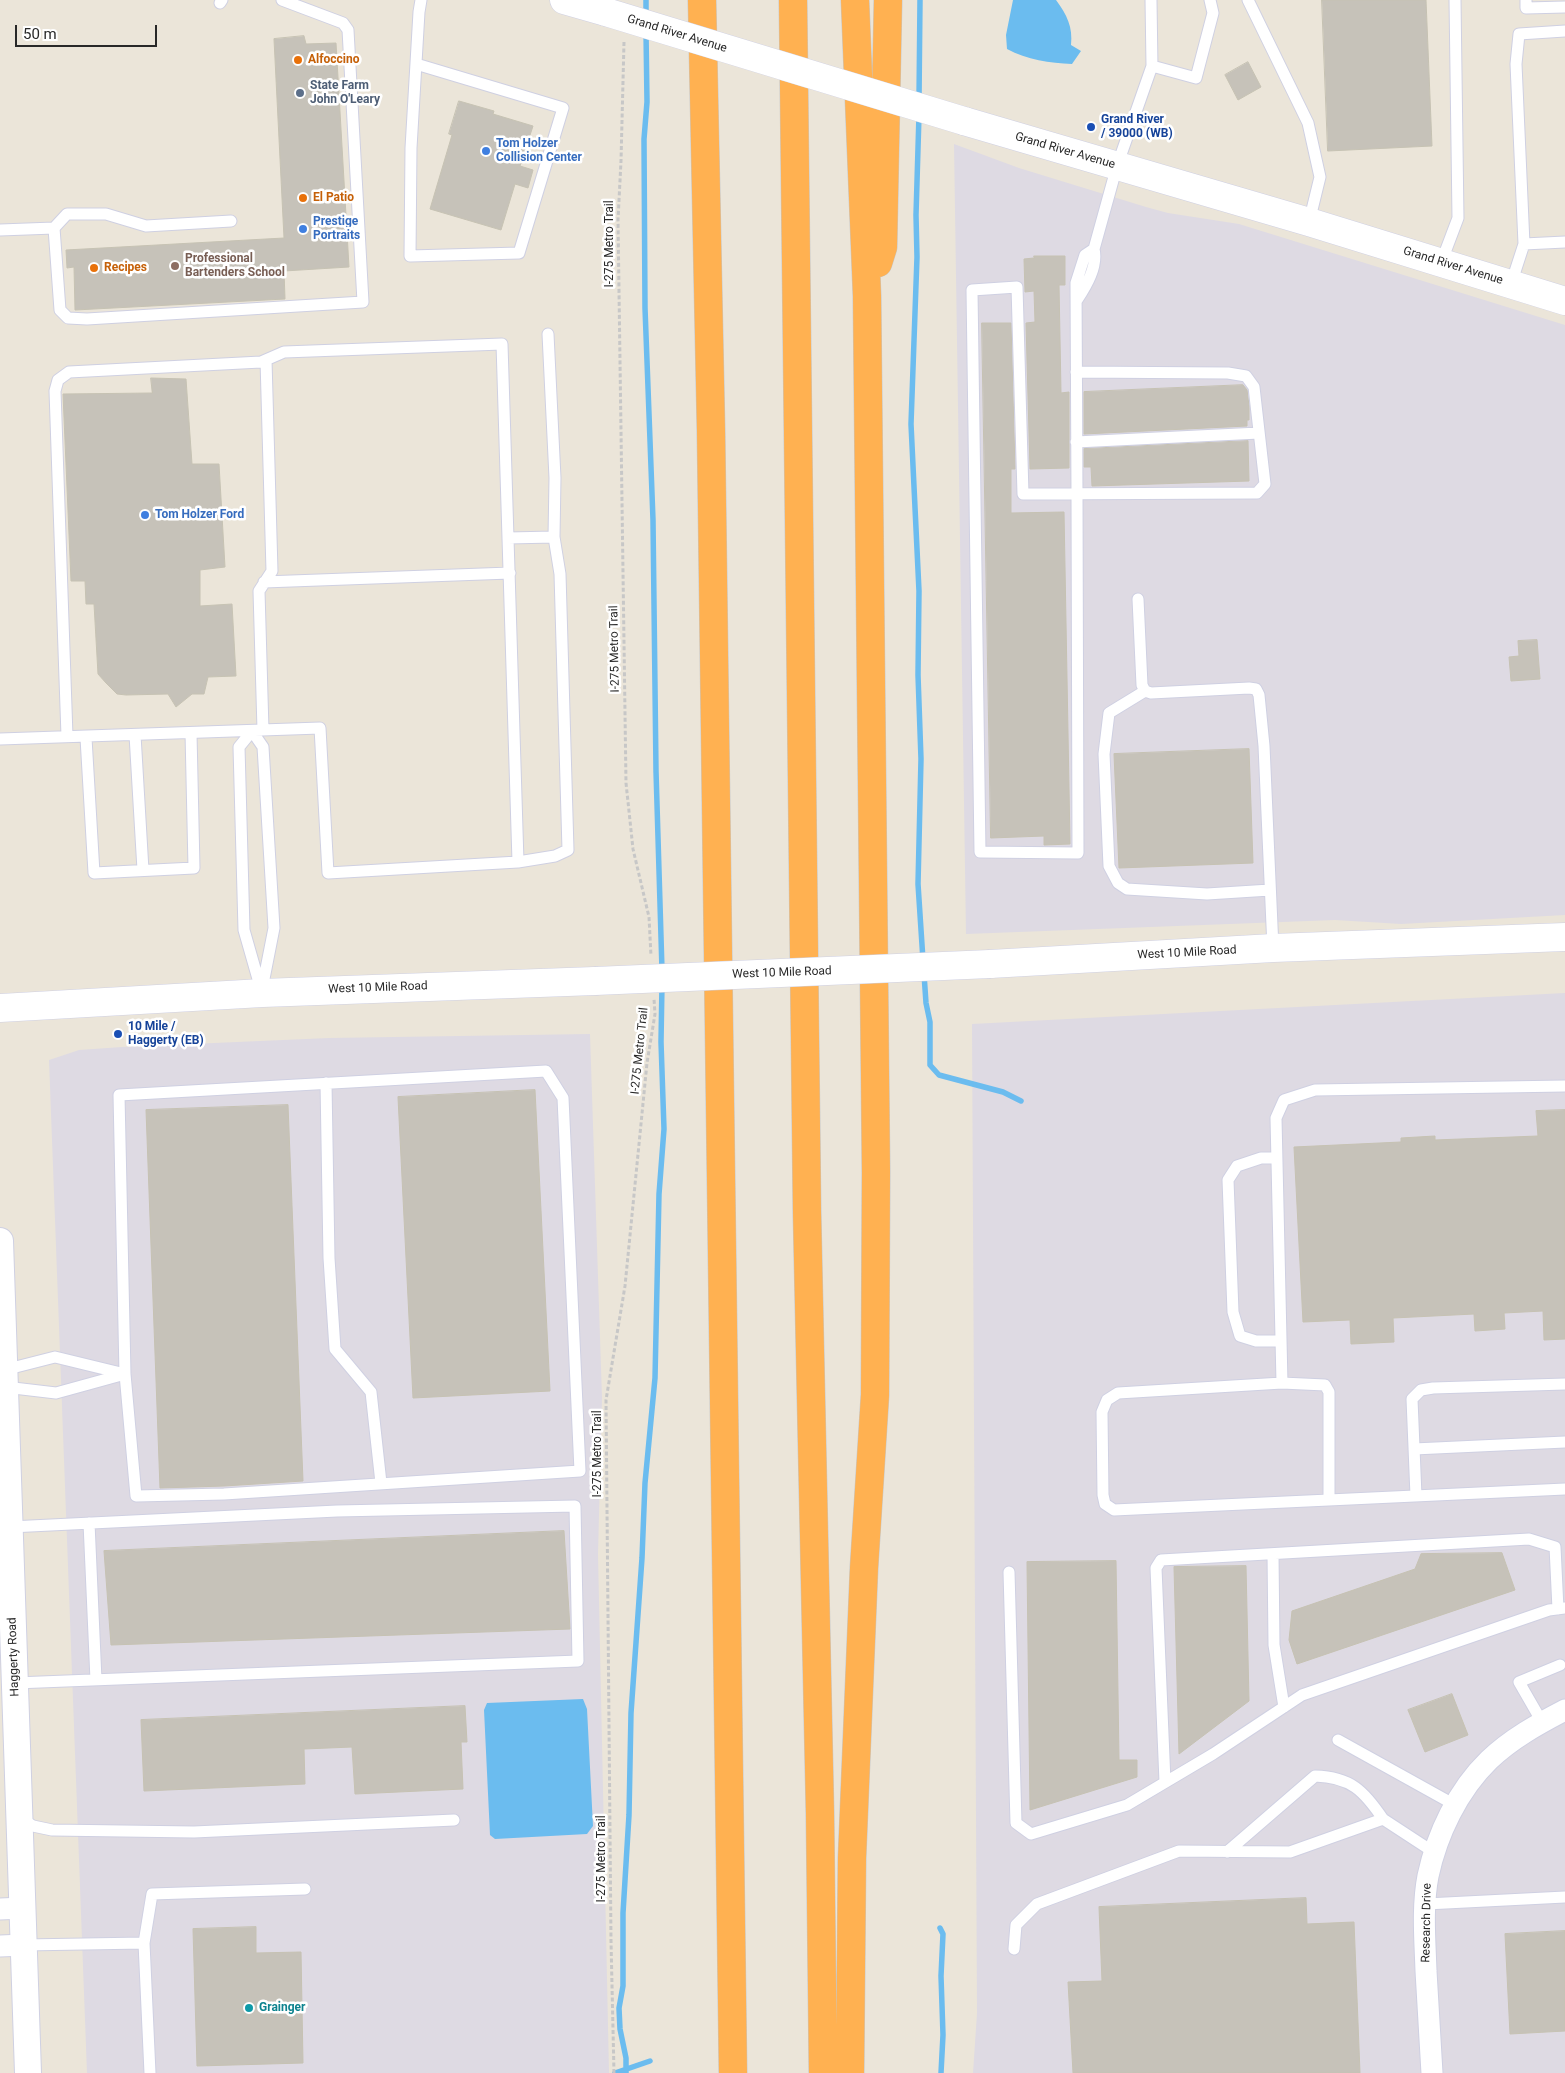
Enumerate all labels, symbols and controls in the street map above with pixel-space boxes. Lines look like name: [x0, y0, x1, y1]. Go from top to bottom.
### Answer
street label: Grand River Avenue: [625, 12, 729, 56]
scale bar: [18, 15, 160, 47]
text: 50 m: [23, 25, 57, 43]
place label: Alfoccino: [308, 53, 359, 67]
marker: Alfoccino: [292, 54, 304, 66]
place label: State Farm John O'Leary: [310, 79, 380, 107]
marker: State Farm John O'Leary: [294, 87, 306, 99]
place label: Grand River / 39000 (WB): [1101, 113, 1173, 141]
marker: Grand River / 39000 (WB): [1085, 121, 1097, 133]
street label: Grand River Avenue: [1013, 130, 1117, 172]
place label: Tom Holzer Collision Center: [496, 137, 582, 165]
marker: Tom Holzer Collision Center: [480, 145, 492, 157]
place label: El Patio: [313, 191, 354, 205]
marker: El Patio: [297, 192, 309, 204]
street label: I-275 Metro Trail: [603, 200, 617, 288]
place label: Prestige Portraits: [313, 215, 360, 243]
marker: Prestige Portraits: [297, 223, 309, 235]
street label: Grand River Avenue: [1401, 244, 1505, 288]
place label: Professional Bartenders School: [185, 252, 285, 280]
marker: Professional Bartenders School: [169, 260, 181, 272]
place label: Recipes: [104, 261, 147, 275]
marker: Recipes: [88, 262, 100, 274]
place label: Tom Holzer Ford: [155, 508, 244, 522]
marker: Tom Holzer Ford: [139, 509, 151, 521]
street label: I-275 Metro Trail: [607, 605, 623, 693]
street label: West 10 Mile Road: [1137, 943, 1237, 963]
street label: West 10 Mile Road: [732, 964, 832, 982]
street label: West 10 Mile Road: [328, 979, 428, 997]
street label: I-275 Metro Trail: [628, 1007, 652, 1095]
place label: 10 Mile / Haggerty (EB): [128, 1020, 204, 1048]
marker: 10 Mile / Haggerty (EB): [112, 1028, 124, 1040]
street label: I-275 Metro Trail: [591, 1410, 605, 1498]
street label: Haggerty Road: [5, 1617, 23, 1697]
street label: I-275 Metro Trail: [595, 1815, 609, 1903]
street label: Research Drive: [1419, 1883, 1435, 1963]
place label: Grainger: [259, 2001, 305, 2015]
marker: Grainger: [243, 2002, 255, 2014]

